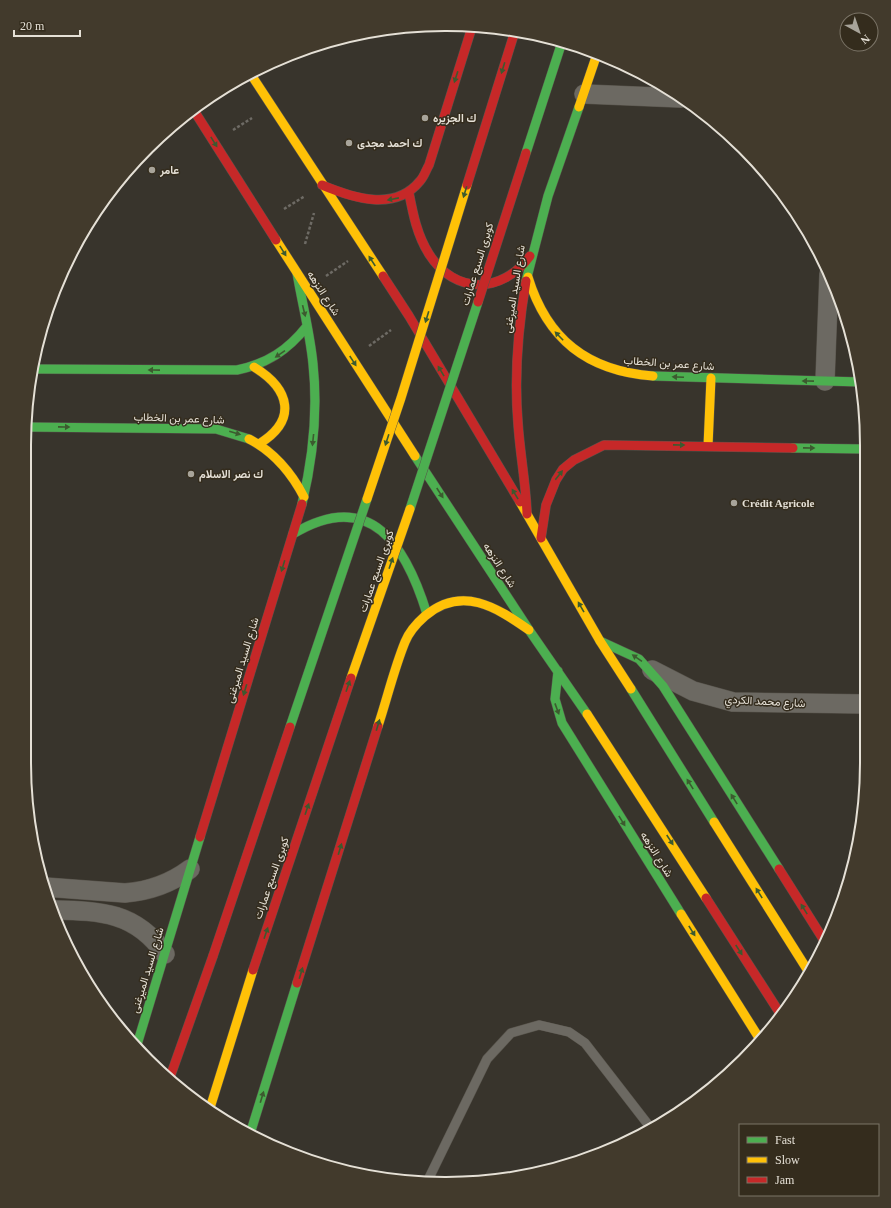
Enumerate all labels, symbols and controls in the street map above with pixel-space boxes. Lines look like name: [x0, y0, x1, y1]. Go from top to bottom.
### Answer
scale bar: [14, 12, 80, 38]
north arrow: [839, 12, 879, 52]
text: 20 m: [20, 19, 45, 33]
text: N: [858, 33, 872, 47]
one-way arrow: [500, 63, 506, 75]
one-way arrow: [453, 72, 459, 84]
place label: ك الجزيره: [433, 112, 477, 125]
marker: ك الجزيره: [420, 113, 430, 123]
one-way arrow: [210, 136, 217, 148]
place label: ك احمد مجدى: [357, 137, 422, 150]
marker: ك احمد مجدى: [344, 138, 354, 148]
place label: عامر: [159, 164, 179, 177]
marker: عامر: [147, 165, 157, 175]
one-way arrow: [462, 187, 468, 199]
one-way arrow: [387, 196, 399, 202]
street label: كوبرى السبع عمارات: [459, 221, 497, 307]
street label: شارع السيد الميرغنى: [501, 244, 529, 334]
one-way arrow: [279, 246, 287, 257]
one-way arrow: [368, 256, 376, 266]
street label: شارع النزهه: [303, 268, 343, 319]
one-way arrow: [301, 305, 307, 317]
one-way arrow: [424, 311, 430, 323]
one-way arrow: [555, 331, 564, 341]
one-way arrow: [275, 350, 285, 358]
street label: شارع عمر بن الخطاب: [623, 354, 715, 374]
one-way arrow: [349, 356, 357, 366]
one-way arrow: [438, 365, 445, 377]
one-way arrow: [147, 367, 160, 373]
one-way arrow: [672, 373, 684, 380]
one-way arrow: [801, 378, 814, 384]
street label: شارع عمر بن الخطاب: [133, 410, 225, 428]
one-way arrow: [58, 424, 71, 430]
one-way arrow: [230, 430, 242, 436]
one-way arrow: [310, 434, 317, 446]
one-way arrow: [384, 435, 390, 447]
one-way arrow: [673, 442, 686, 448]
one-way arrow: [803, 445, 816, 451]
place label: ك نصر الاسلام: [199, 468, 263, 482]
marker: ك نصر الاسلام: [186, 469, 196, 479]
one-way arrow: [555, 469, 563, 480]
one-way arrow: [436, 487, 443, 499]
one-way arrow: [512, 489, 519, 500]
place label: Crédit Agricole: [742, 497, 815, 509]
marker: Crédit Agricole: [729, 498, 739, 508]
street label: كوبرى السبع عمارات: [356, 528, 398, 614]
street label: شارع النزهه: [479, 540, 519, 591]
one-way arrow: [389, 557, 395, 569]
one-way arrow: [280, 560, 286, 572]
one-way arrow: [577, 601, 584, 613]
street label: شارع السيد الميرغنى: [223, 615, 263, 705]
one-way arrow: [631, 655, 643, 662]
one-way arrow: [346, 680, 352, 692]
one-way arrow: [242, 685, 248, 697]
street label: شارع محمد الكردي: [724, 693, 806, 713]
one-way arrow: [554, 703, 560, 715]
one-way arrow: [376, 719, 382, 731]
one-way arrow: [686, 778, 693, 790]
one-way arrow: [731, 793, 738, 805]
one-way arrow: [304, 803, 310, 815]
one-way arrow: [618, 816, 626, 826]
street label: شارع النزهه: [637, 829, 676, 880]
one-way arrow: [666, 834, 673, 846]
street label: كوبرى السبع عمارات: [251, 835, 293, 921]
one-way arrow: [337, 843, 343, 855]
one-way arrow: [756, 887, 763, 899]
one-way arrow: [800, 904, 808, 914]
street label: شارع السيد الميرغنى: [128, 925, 168, 1015]
one-way arrow: [688, 925, 695, 937]
one-way arrow: [263, 926, 269, 938]
one-way arrow: [736, 944, 743, 956]
one-way arrow: [298, 967, 304, 979]
one-way arrow: [259, 1091, 265, 1103]
legend: [739, 1124, 879, 1196]
text: Fast: [775, 1133, 796, 1147]
text: Slow: [775, 1153, 800, 1167]
text: Jam: [775, 1173, 795, 1187]

